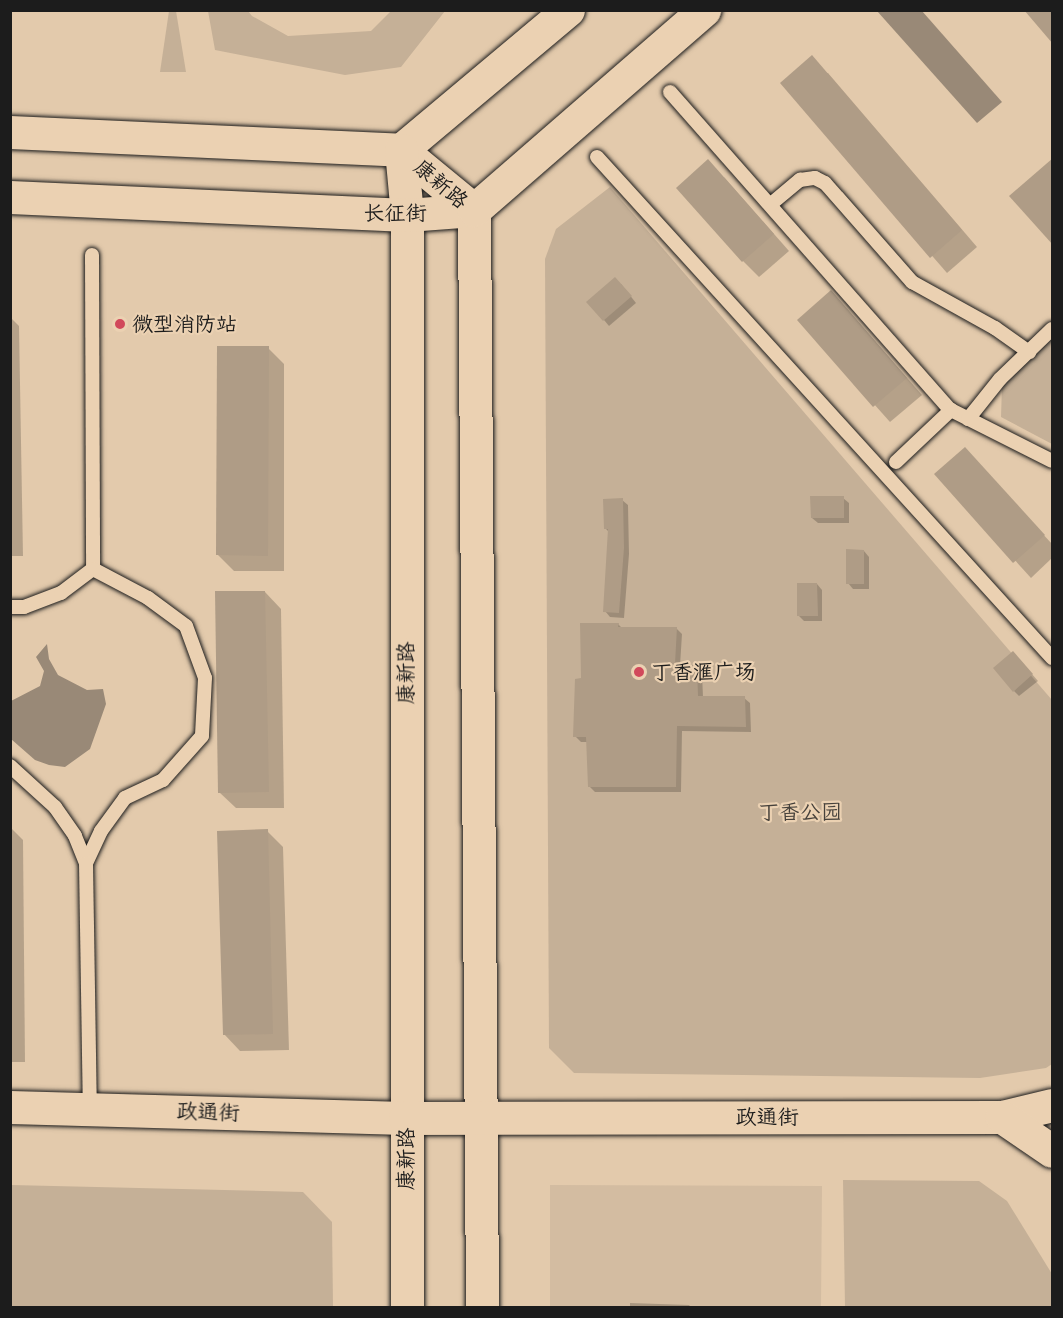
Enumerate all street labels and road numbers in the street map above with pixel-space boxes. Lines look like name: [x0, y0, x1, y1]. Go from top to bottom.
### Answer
street label: 康新路: [409, 154, 473, 214]
street label: 长征街: [364, 200, 426, 226]
street label: 康新路: [393, 642, 419, 704]
street label: 政通街: [176, 1098, 240, 1126]
street label: 政通街: [736, 1104, 798, 1130]
street label: 康新路: [393, 1128, 419, 1190]

